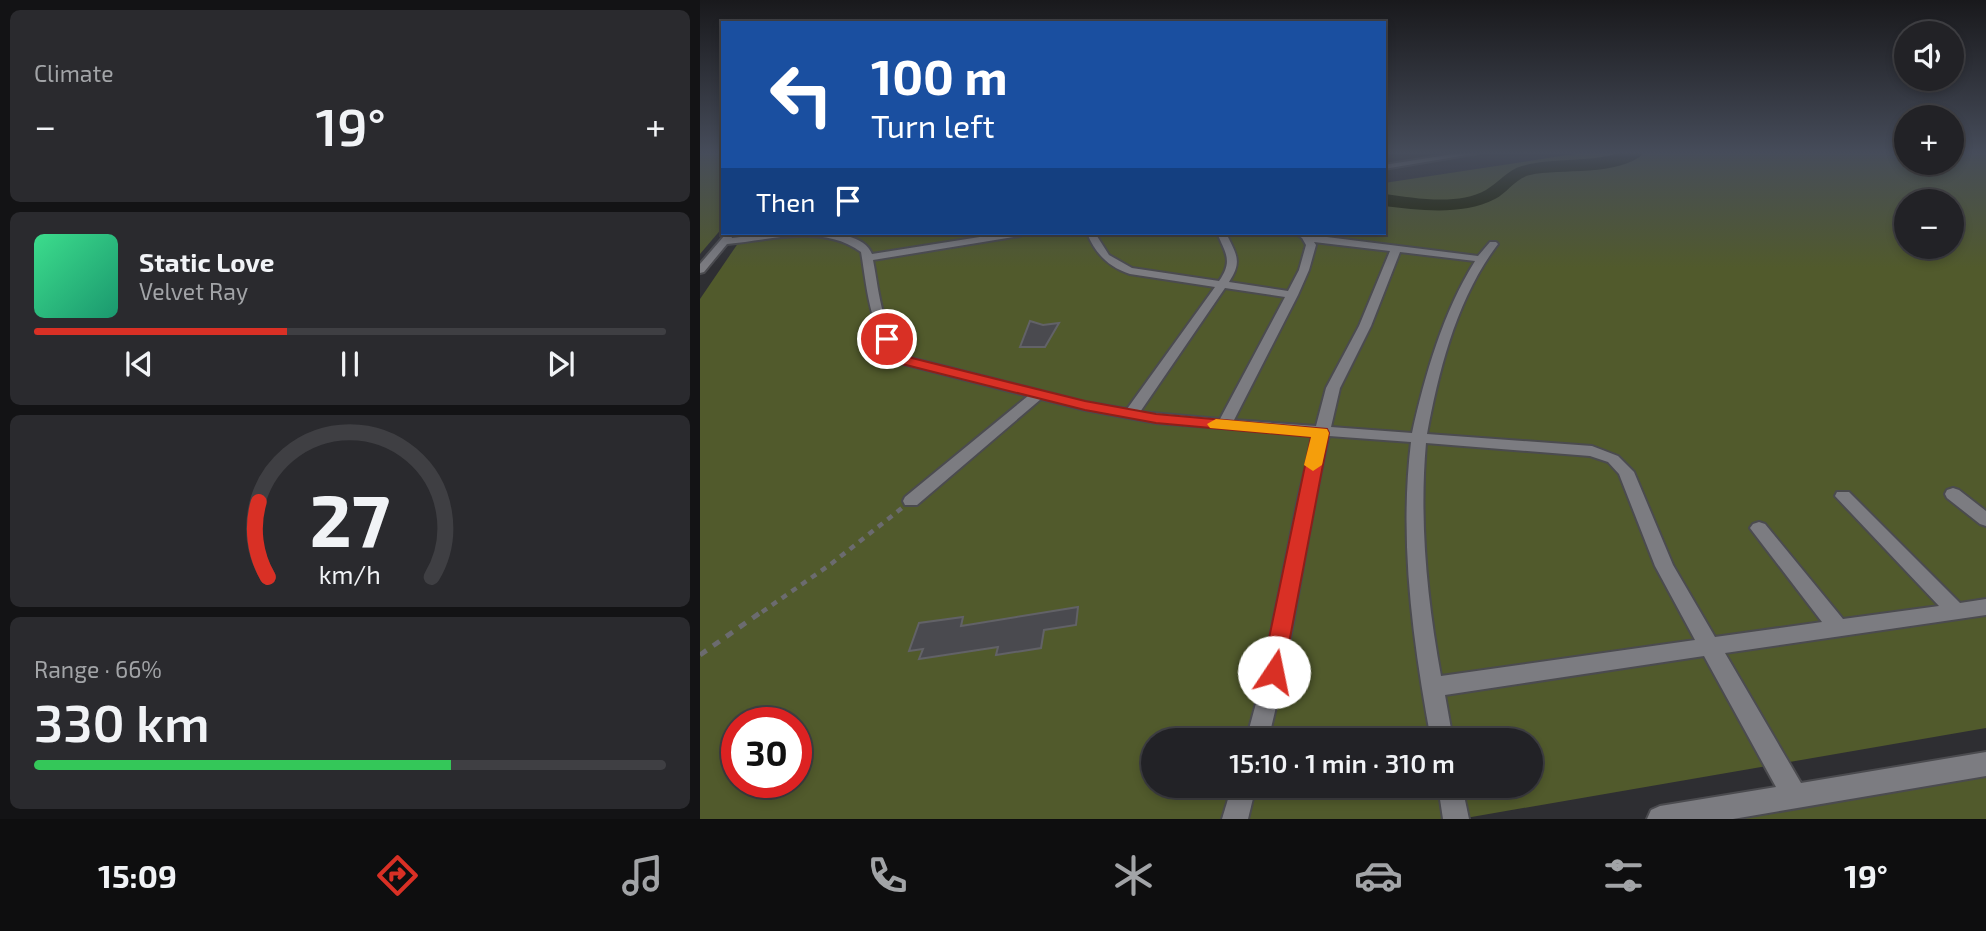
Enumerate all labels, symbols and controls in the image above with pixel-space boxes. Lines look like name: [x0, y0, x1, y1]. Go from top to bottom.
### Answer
map controls: [1894, 21, 1964, 259]
button: sound: [1894, 21, 1964, 91]
text: 100 m: [871, 46, 1008, 105]
icon: left: [756, 49, 847, 140]
text: Climate: [34, 59, 114, 87]
text: 19°: [315, 94, 386, 156]
text: −: [34, 102, 56, 148]
text: +: [645, 102, 666, 148]
button: +: [1894, 105, 1964, 175]
text: Turn left: [871, 106, 995, 144]
icon: arrive: [829, 182, 867, 220]
text: Then: [756, 186, 815, 217]
button: −: [1894, 189, 1964, 259]
text: Static Love: [139, 246, 275, 277]
text: Velvet Ray: [139, 277, 248, 305]
pin: [857, 309, 917, 369]
icon: arrive: [868, 320, 906, 358]
icon: previous: [120, 345, 158, 383]
icon: pause: [331, 345, 369, 383]
icon: next: [542, 345, 580, 383]
text: 27: [310, 474, 390, 562]
text: km/h: [319, 558, 381, 588]
position arrow: [1237, 635, 1311, 709]
text: Range · 66%: [34, 655, 162, 683]
text: 330 km: [34, 690, 210, 752]
speed limit sign: 30: [721, 707, 812, 798]
text: 15:10 · 1 min · 310 m: [1229, 747, 1455, 778]
icon: directions: [373, 851, 422, 900]
icon: music: [618, 851, 667, 900]
icon: phone: [863, 851, 912, 900]
icon: climate: [1109, 851, 1158, 900]
icon: car: [1354, 851, 1403, 900]
icon: filters: [1599, 851, 1648, 900]
text: 15:09: [98, 856, 177, 894]
text: 19°: [1844, 856, 1888, 894]

